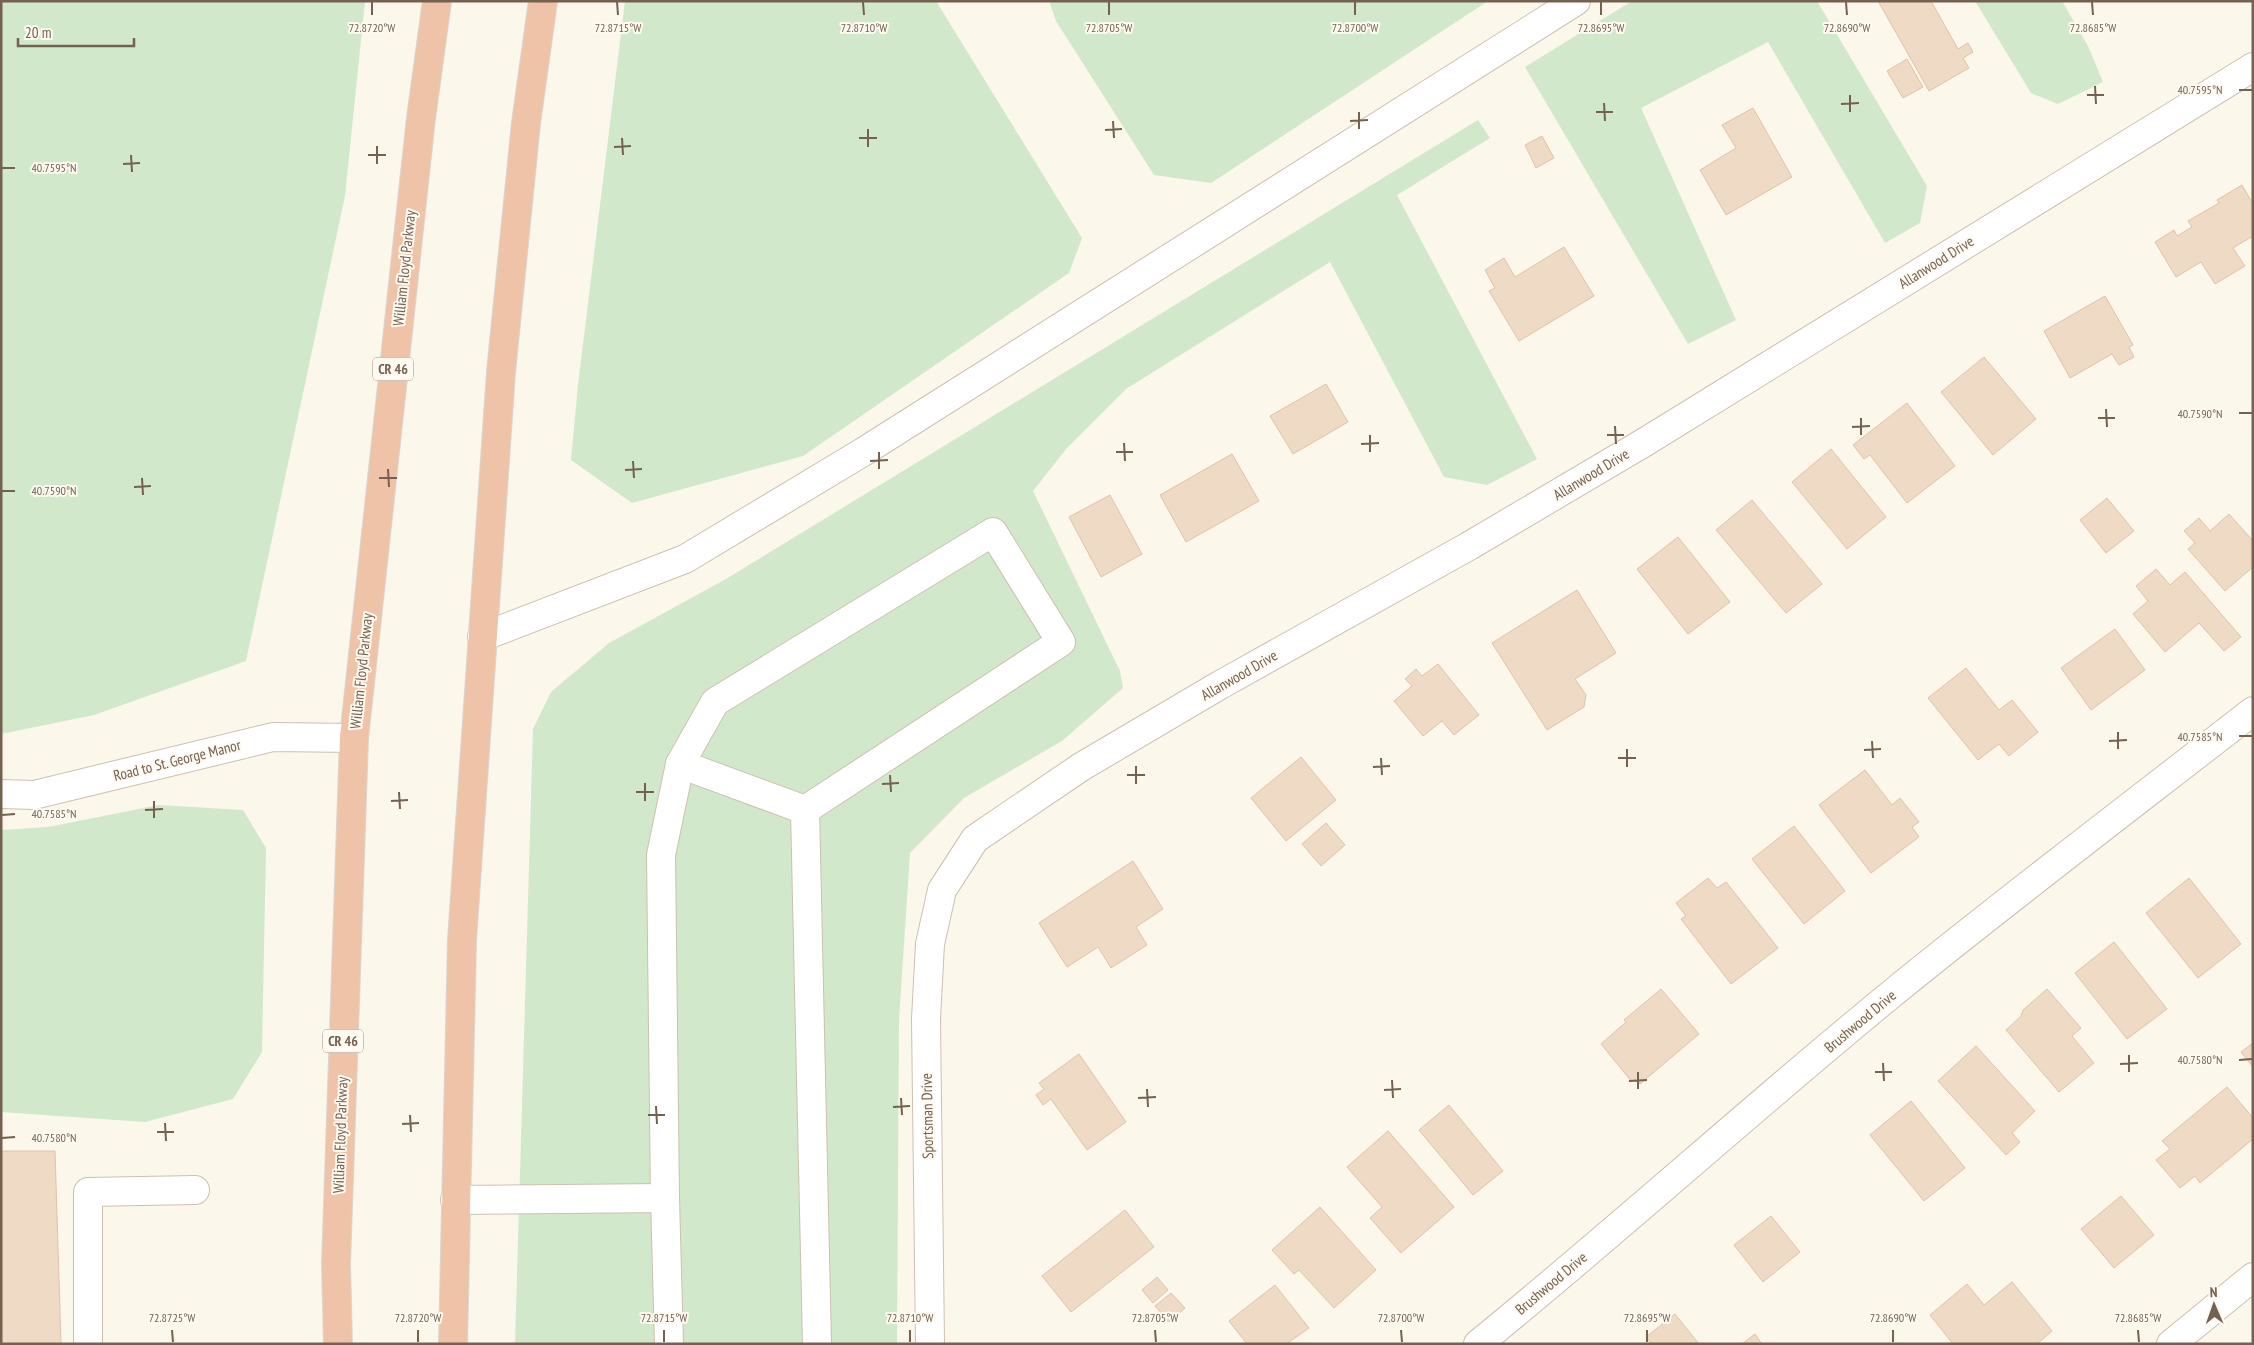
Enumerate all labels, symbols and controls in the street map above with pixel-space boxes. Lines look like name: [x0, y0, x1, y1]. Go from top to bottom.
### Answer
scale bar: [18, 15, 134, 47]
text: 72.8720°W: [349, 20, 395, 35]
text: 72.8715°W: [595, 20, 641, 35]
text: 72.8710°W: [841, 20, 887, 35]
text: 72.8705°W: [1086, 20, 1132, 35]
text: 72.8700°W: [1332, 20, 1378, 35]
text: 72.8695°W: [1578, 20, 1624, 35]
text: 72.8690°W: [1824, 20, 1870, 35]
text: 72.8685°W: [2070, 20, 2116, 35]
text: 20 m: [25, 23, 51, 42]
text: 40.7595°N: [2177, 82, 2223, 97]
text: 40.7595°N: [31, 160, 77, 175]
street label: William Floyd Parkway: [388, 209, 420, 327]
street label: Allanwood Drive: [1895, 231, 1977, 293]
road number: CR 46: [373, 358, 413, 380]
text: 40.7590°N: [2177, 406, 2223, 421]
street label: Allanwood Drive: [1550, 444, 1632, 504]
text: 40.7590°N: [31, 483, 77, 498]
street label: William Floyd Parkway: [345, 612, 377, 730]
street label: Allanwood Drive: [1197, 645, 1281, 705]
text: 40.7585°N: [2177, 729, 2223, 744]
street label: Road to St. George Manor: [111, 735, 243, 785]
text: 40.7585°N: [31, 806, 77, 821]
street label: Brushwood Drive: [1820, 985, 1900, 1057]
road number: CR 46: [323, 1030, 363, 1052]
text: 40.7580°N: [2177, 1052, 2223, 1067]
street label: Sportsman Drive: [917, 1073, 937, 1159]
street label: William Floyd Parkway: [328, 1076, 352, 1194]
text: 40.7580°N: [31, 1130, 77, 1145]
street label: Brushwood Drive: [1511, 1247, 1591, 1319]
north arrow: [2189, 1280, 2239, 1330]
text: N: [2209, 1283, 2218, 1301]
text: 72.8725°W: [149, 1310, 195, 1325]
text: 72.8720°W: [395, 1310, 441, 1325]
text: 72.8715°W: [641, 1310, 687, 1325]
text: 72.8710°W: [887, 1310, 933, 1325]
text: 72.8705°W: [1132, 1310, 1178, 1325]
text: 72.8700°W: [1378, 1310, 1424, 1325]
text: 72.8695°W: [1624, 1310, 1670, 1325]
text: 72.8690°W: [1870, 1310, 1916, 1325]
text: 72.8685°W: [2115, 1310, 2161, 1325]

